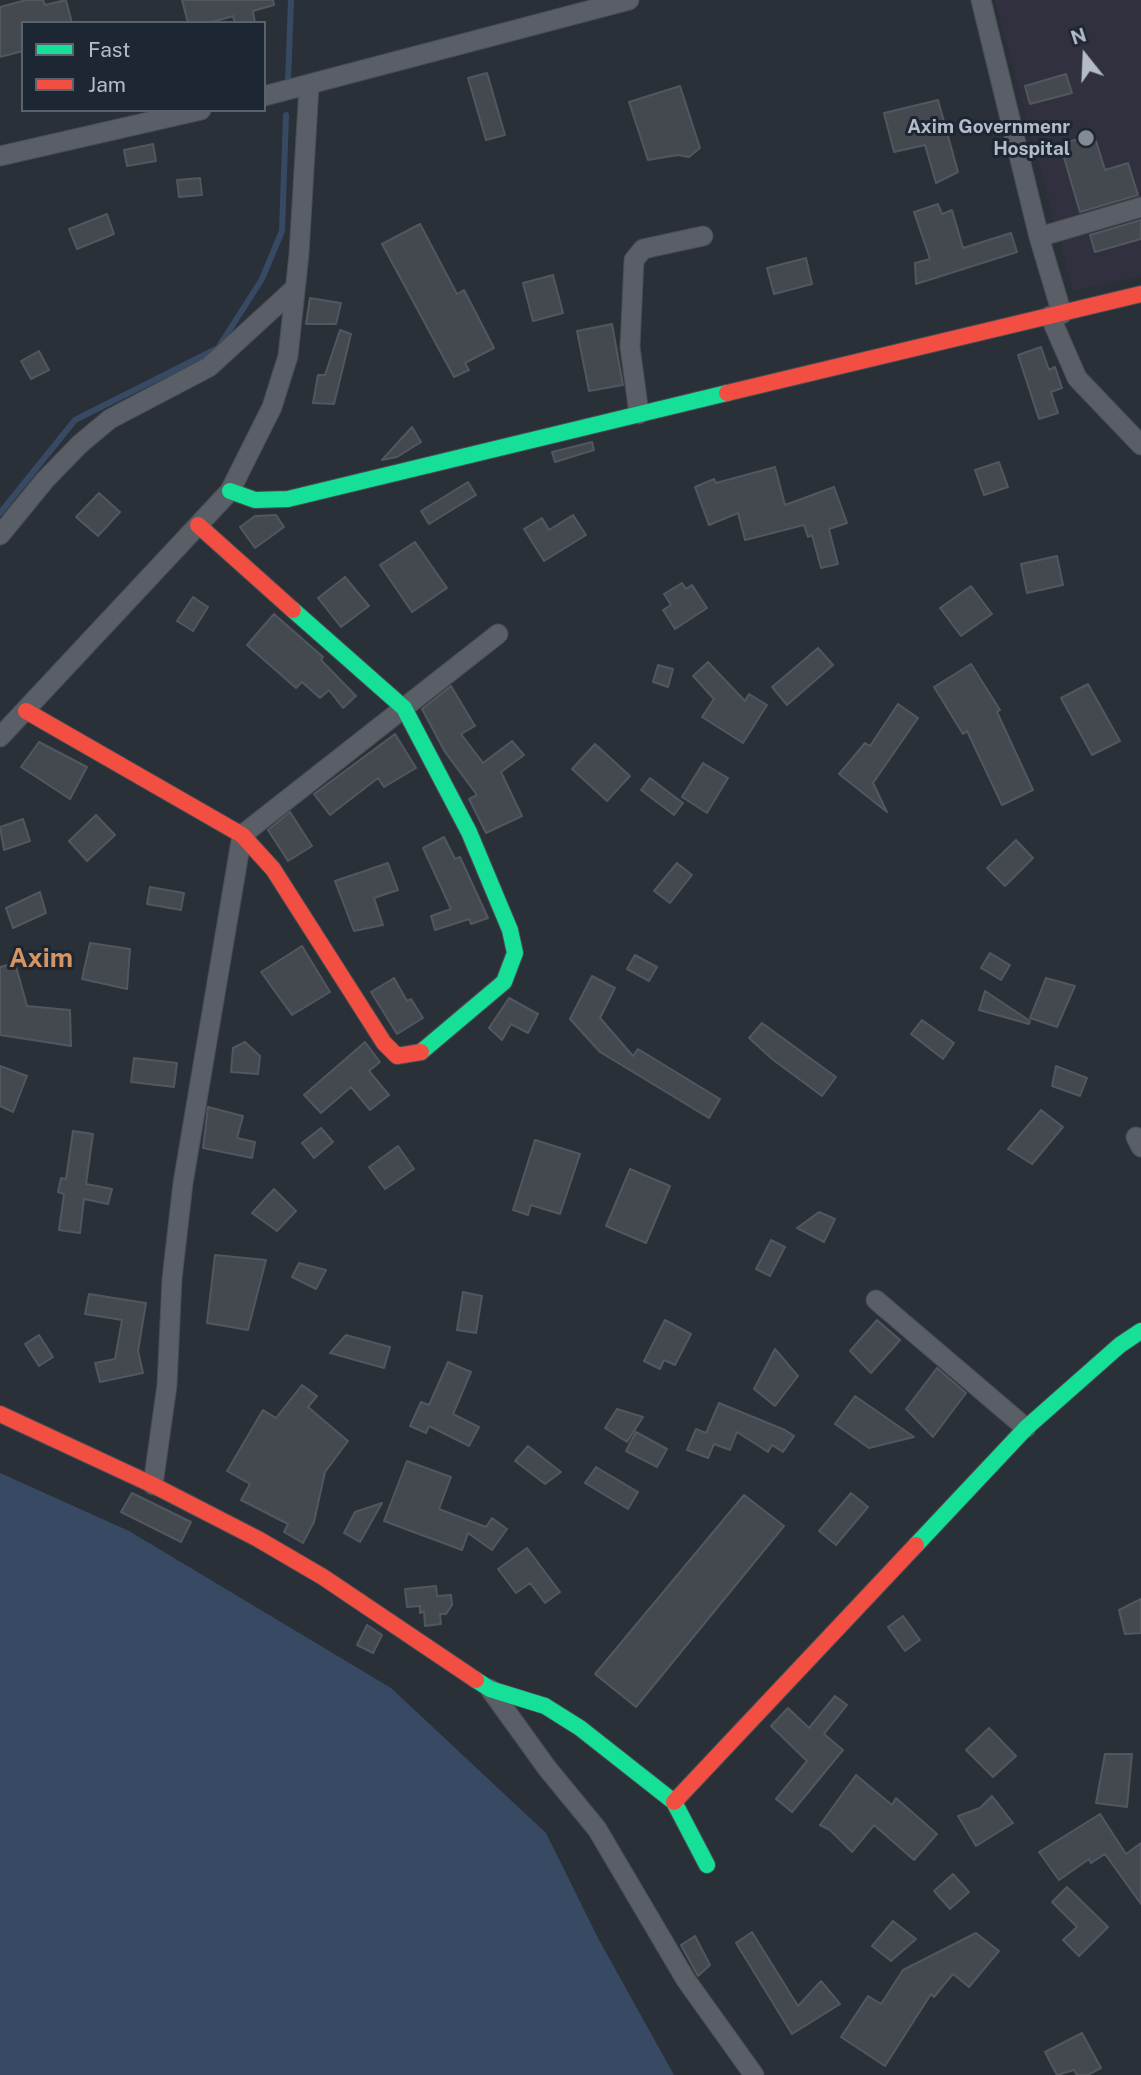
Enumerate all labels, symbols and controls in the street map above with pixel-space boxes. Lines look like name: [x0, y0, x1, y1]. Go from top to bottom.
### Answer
legend: [21, 21, 266, 112]
north arrow: [1050, 21, 1120, 91]
text: N: [1068, 23, 1089, 49]
text: Fast: [88, 37, 130, 62]
text: Jam: [88, 72, 126, 97]
place label: Axim Governmenr Hospital: [907, 116, 1070, 160]
marker: Axim Governmenr Hospital: [1076, 128, 1096, 148]
district label: Axim: [9, 943, 73, 975]

